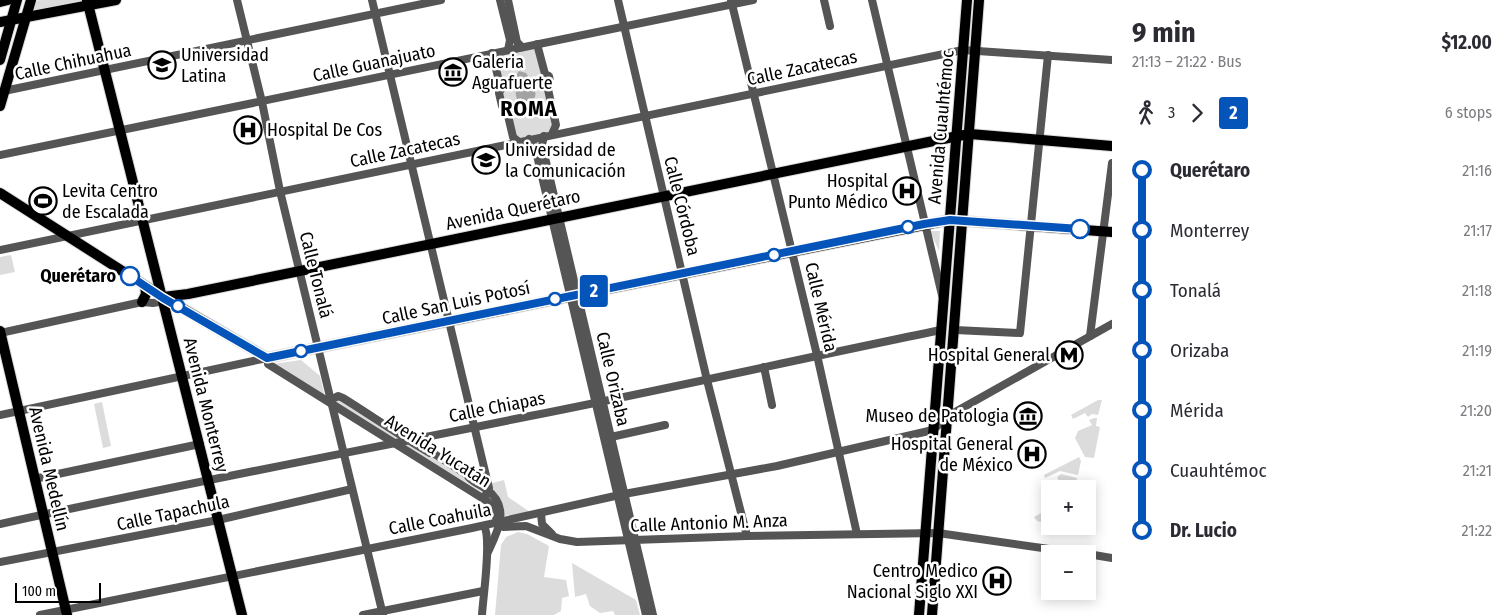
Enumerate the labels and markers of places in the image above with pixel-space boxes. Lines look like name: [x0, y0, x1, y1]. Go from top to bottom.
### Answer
place label: Universidad Latina: [181, 44, 269, 87]
school or university icon: Universidad Latina: [147, 50, 177, 80]
place label: Galeria Aguafuerte: [472, 51, 553, 94]
museum icon: Galeria Aguafuerte: [438, 57, 468, 87]
hospital icon: Hospital De Cos: [233, 115, 263, 145]
place label: Hospital De Cos: [267, 119, 382, 141]
place label: Universidad de la Comunicación: [505, 139, 626, 182]
school or university icon: Universidad de la Comunicación: [471, 145, 501, 175]
place label: Hospital Punto Médico: [788, 170, 888, 213]
hospital icon: Hospital Punto Médico: [892, 176, 922, 206]
place label: Levita Centro de Escalada: [62, 180, 158, 223]
sports icon: Levita Centro de Escalada: [28, 186, 58, 216]
unlabelled marker: [1070, 219, 1090, 239]
unlabelled marker: [901, 220, 915, 234]
unlabelled marker: [767, 248, 781, 262]
place label: Querétaro: [40, 265, 116, 287]
marker: Querétaro: [120, 266, 140, 286]
unlabelled marker: [548, 292, 562, 306]
unlabelled marker: [171, 299, 185, 313]
metro station icon: Hospital General: [1054, 340, 1084, 370]
unlabelled marker: [294, 344, 308, 358]
place label: Hospital General: [928, 344, 1050, 366]
museum icon: Museo de Patologia: [1013, 401, 1043, 431]
place label: Museo de Patologia: [865, 405, 1009, 427]
place label: Hospital General de México: [891, 433, 1013, 476]
hospital icon: Hospital General de México: [1017, 439, 1047, 469]
place label: Centro Medico Nacional Siglo XXI: [847, 560, 978, 603]
hospital icon: Centro Medico Nacional Siglo XXI: [982, 566, 1012, 596]

